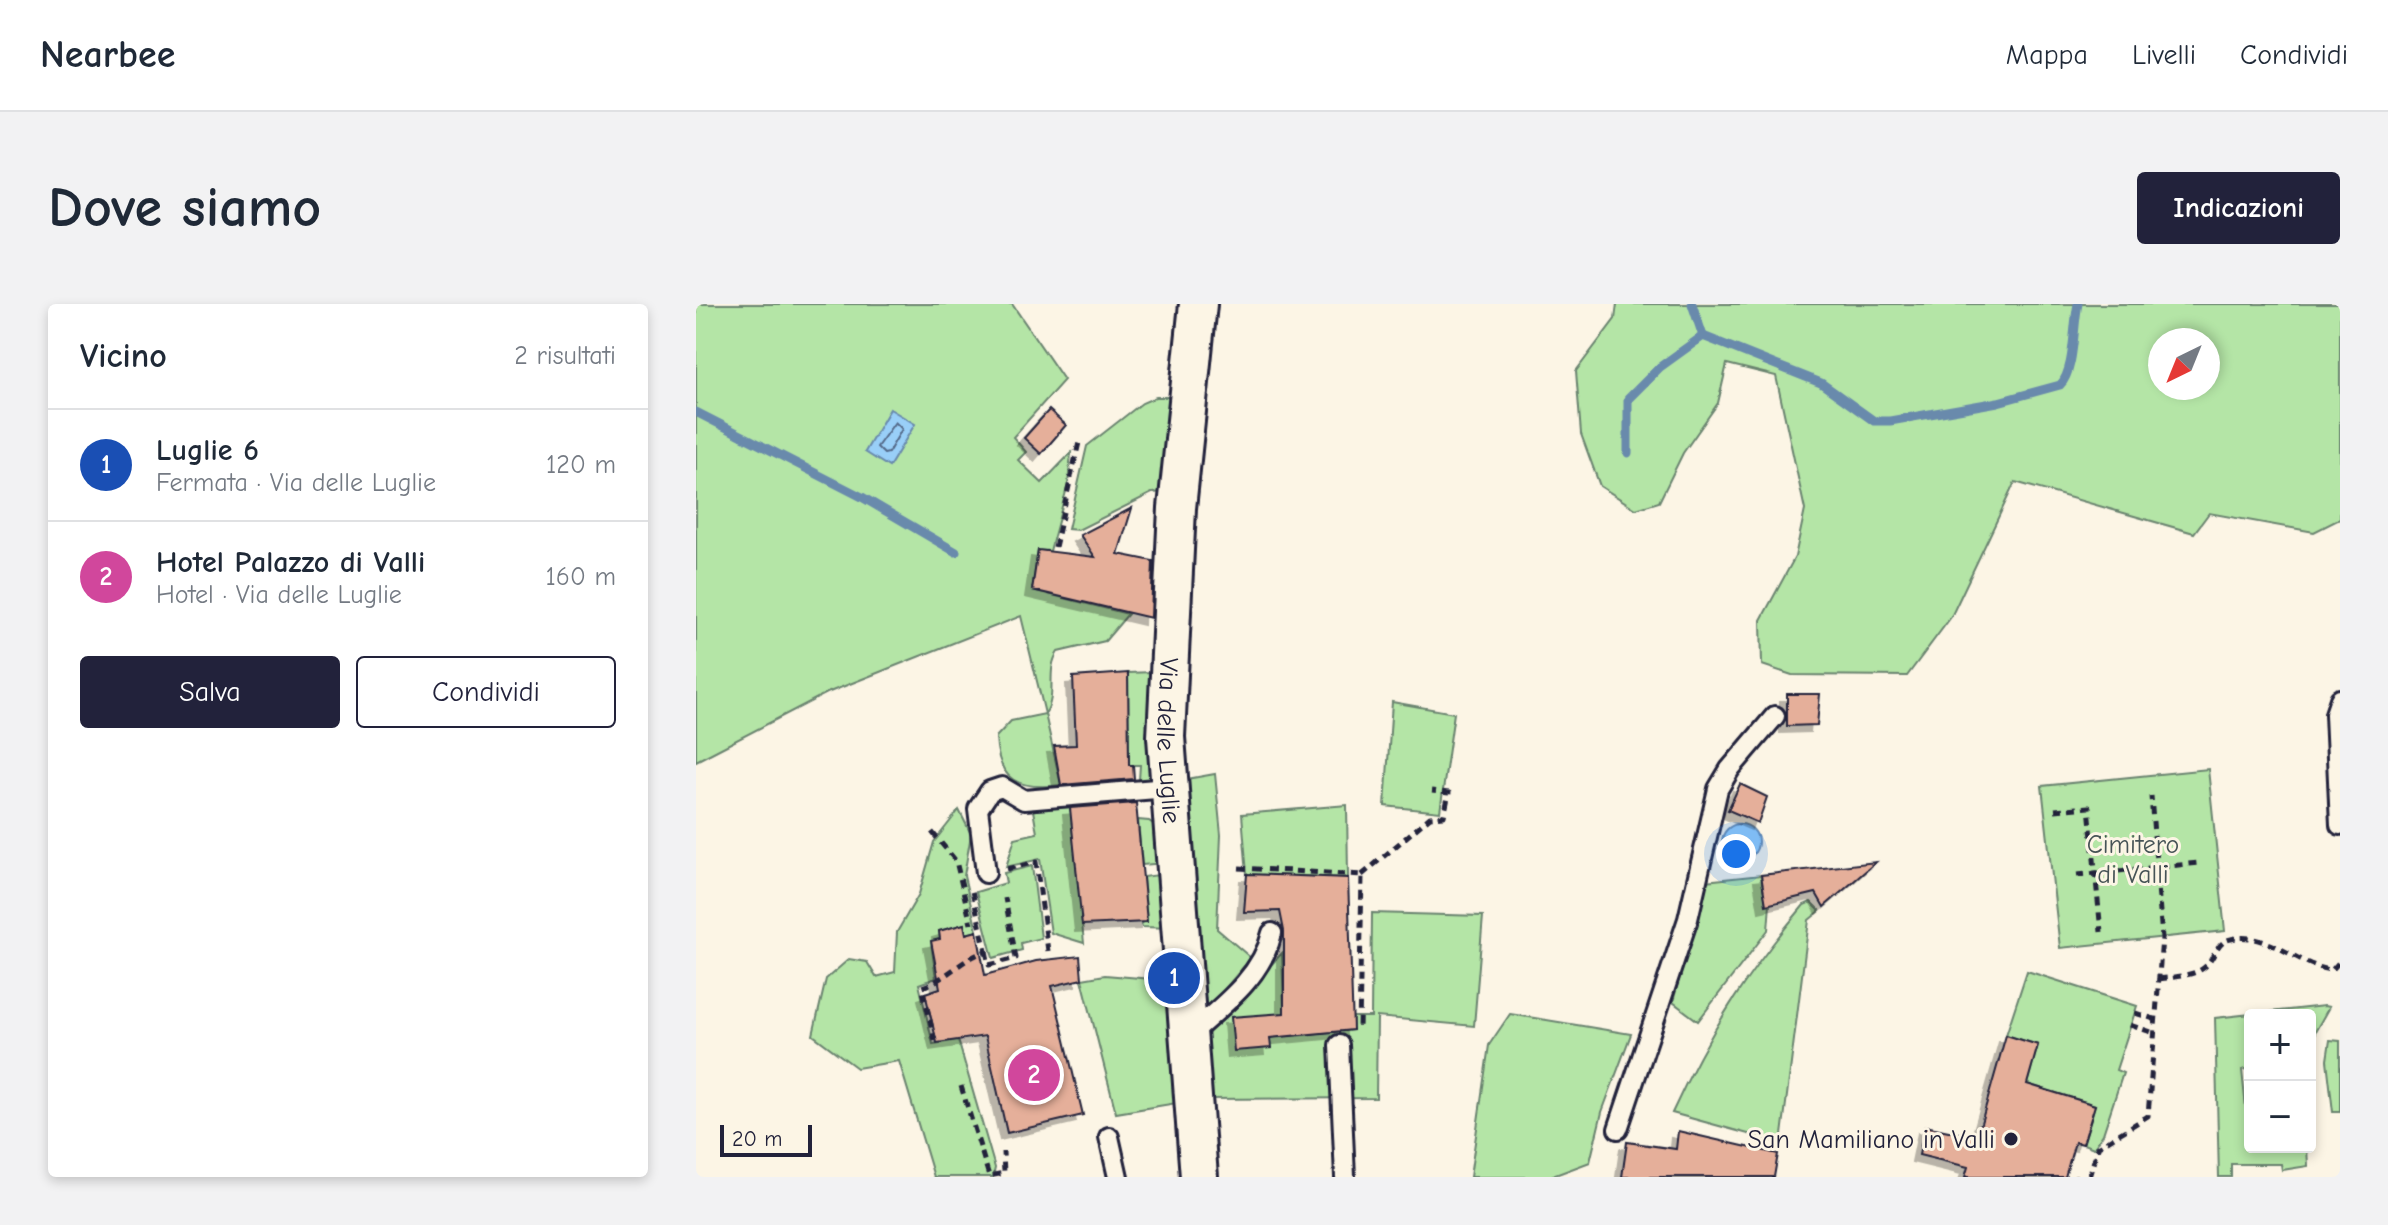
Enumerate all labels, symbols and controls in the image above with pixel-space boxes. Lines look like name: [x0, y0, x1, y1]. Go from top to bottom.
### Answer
text: Nearbee: [40, 33, 175, 77]
text: Mappa: [2006, 39, 2088, 71]
text: Livelli: [2132, 39, 2196, 71]
text: Condividi: [2240, 39, 2348, 71]
button: Indicazioni: [2137, 172, 2340, 244]
text: Dove siamo: [48, 176, 321, 240]
north arrow: [2148, 328, 2220, 400]
text: Vicino: [80, 336, 167, 376]
text: 2 risultati: [514, 341, 616, 371]
text: Luglie 6: [156, 433, 259, 468]
text: 1: [101, 450, 111, 480]
text: 120 m: [546, 450, 616, 480]
text: Fermata · Via delle Luglie: [156, 468, 436, 498]
text: Hotel Palazzo di Valli: [156, 545, 425, 580]
text: 2: [100, 562, 112, 592]
text: 160 m: [546, 562, 616, 592]
text: Hotel · Via delle Luglie: [156, 580, 402, 610]
button: Salva: [80, 656, 340, 728]
button: Condividi: [356, 656, 616, 728]
street label: Via delle Luglie: [1150, 657, 1186, 825]
park label: Cimitero di Valli: [2087, 830, 2179, 890]
your location: [1716, 834, 1756, 874]
pin: 1: [1148, 948, 1200, 1008]
map controls: [2244, 1009, 2316, 1153]
button: +: [2244, 1009, 2316, 1081]
pin: 2: [1008, 1045, 1060, 1105]
button: −: [2244, 1081, 2316, 1153]
scale bar: [720, 1121, 812, 1157]
place label: San Mamiliano in Valli: [1748, 1125, 1995, 1155]
text: 20 m: [732, 1126, 782, 1152]
marker: San Mamiliano in Valli: [2002, 1130, 2020, 1148]

